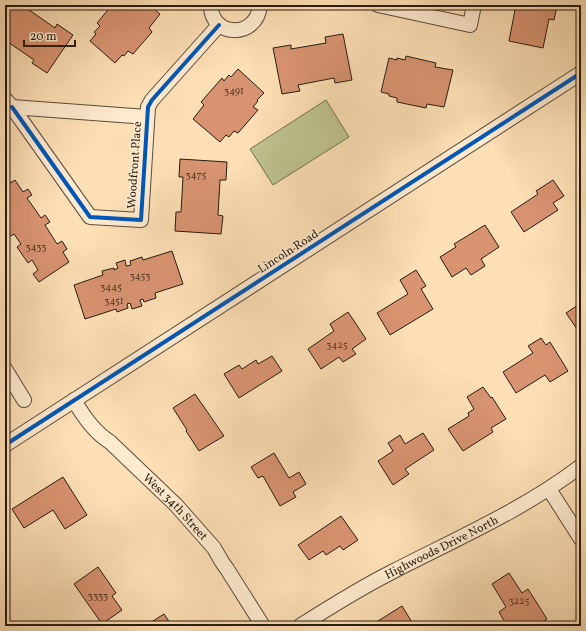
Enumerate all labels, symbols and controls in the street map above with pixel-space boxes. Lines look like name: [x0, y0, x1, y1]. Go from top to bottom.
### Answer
scale bar: [24, 22, 75, 48]
text: 20 m: [30, 29, 57, 45]
house number: 3491: [224, 84, 244, 98]
street label: Woodfront Place: [124, 121, 146, 209]
house number: 3475: [186, 168, 207, 182]
street label: Lincoln Road: [255, 226, 322, 277]
house number: 3433: [26, 240, 46, 254]
house number: 3453: [130, 269, 150, 283]
house number: 3445: [100, 280, 122, 294]
house number: 3451: [104, 294, 124, 308]
house number: 3425: [326, 338, 348, 352]
street label: West 34th Street: [139, 470, 211, 544]
street label: Highwoods Drive North: [382, 512, 501, 583]
house number: 3333: [88, 589, 108, 603]
house number: 3225: [509, 594, 530, 608]

